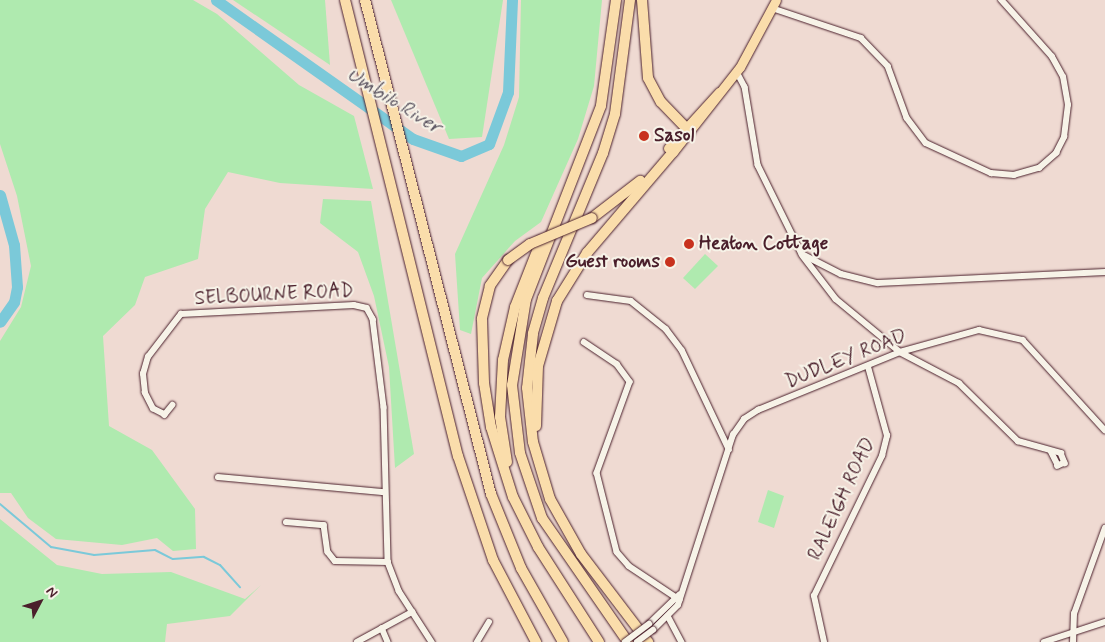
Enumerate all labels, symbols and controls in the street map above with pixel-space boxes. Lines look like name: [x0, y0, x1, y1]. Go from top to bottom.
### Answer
water label: Umbilo River: [342, 63, 446, 139]
place label: Sasol: [654, 125, 694, 147]
marker: Sasol: [638, 130, 650, 142]
place label: Heaton Cottage: [699, 233, 828, 255]
marker: Heaton Cottage: [683, 238, 695, 250]
place label: Guest rooms: [565, 251, 660, 273]
marker: Guest rooms: [664, 256, 676, 268]
street label: SELBOURNE ROAD: [195, 280, 353, 310]
street label: DUDLEY ROAD: [782, 324, 910, 394]
street label: RALEIGH ROAD: [804, 435, 880, 563]
north arrow: [15, 577, 65, 627]
text: N: [42, 583, 61, 602]

